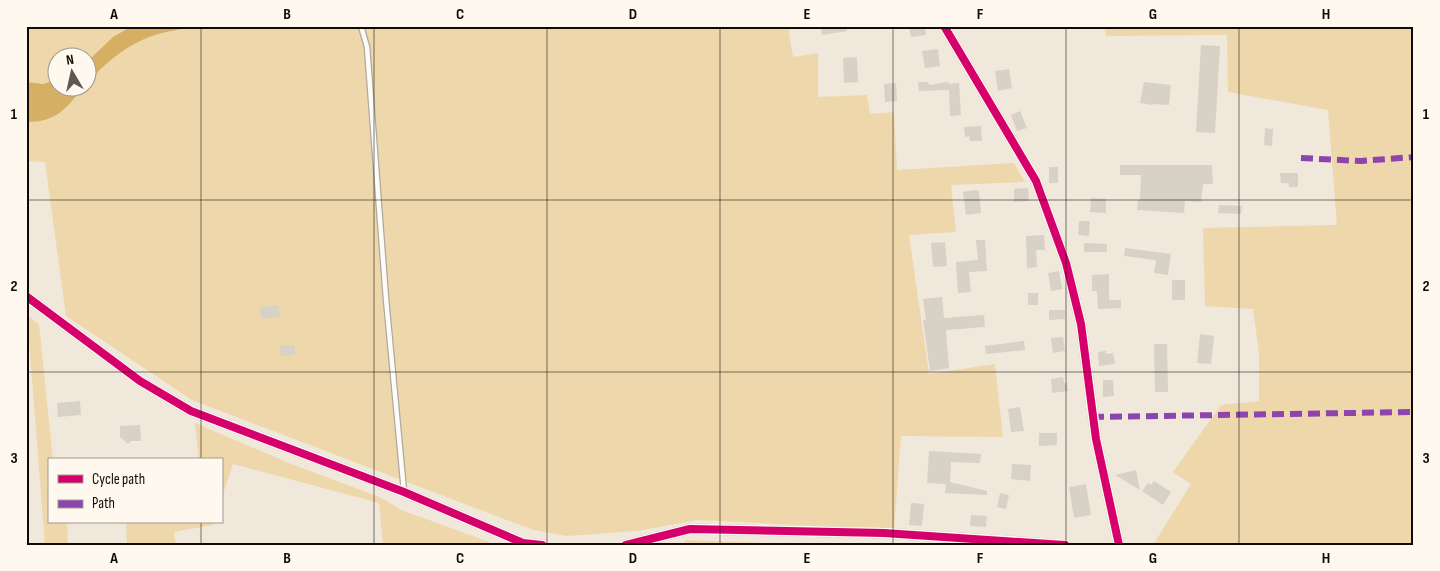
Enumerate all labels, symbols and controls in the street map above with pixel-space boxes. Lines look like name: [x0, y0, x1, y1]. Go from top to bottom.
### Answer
text: A: [109, 5, 118, 24]
text: B: [283, 5, 291, 24]
text: C: [456, 5, 464, 24]
text: D: [629, 5, 637, 24]
text: E: [804, 5, 811, 24]
text: F: [977, 5, 984, 24]
text: G: [1149, 5, 1157, 24]
text: H: [1322, 5, 1330, 24]
north arrow: [48, 48, 98, 98]
text: N: [65, 51, 75, 69]
text: 1: [11, 105, 18, 124]
text: 1: [1423, 105, 1430, 124]
text: 2: [10, 277, 18, 296]
text: 2: [1422, 277, 1430, 296]
text: 3: [10, 449, 18, 468]
text: 3: [1422, 449, 1430, 468]
legend: [48, 458, 222, 524]
text: Cycle path: [92, 470, 145, 489]
text: Path: [92, 494, 115, 513]
text: A: [109, 549, 118, 568]
text: B: [283, 549, 291, 568]
text: C: [456, 549, 464, 568]
text: D: [629, 549, 637, 568]
text: E: [804, 549, 811, 568]
text: F: [977, 549, 984, 568]
text: G: [1149, 549, 1157, 568]
text: H: [1322, 549, 1330, 568]

